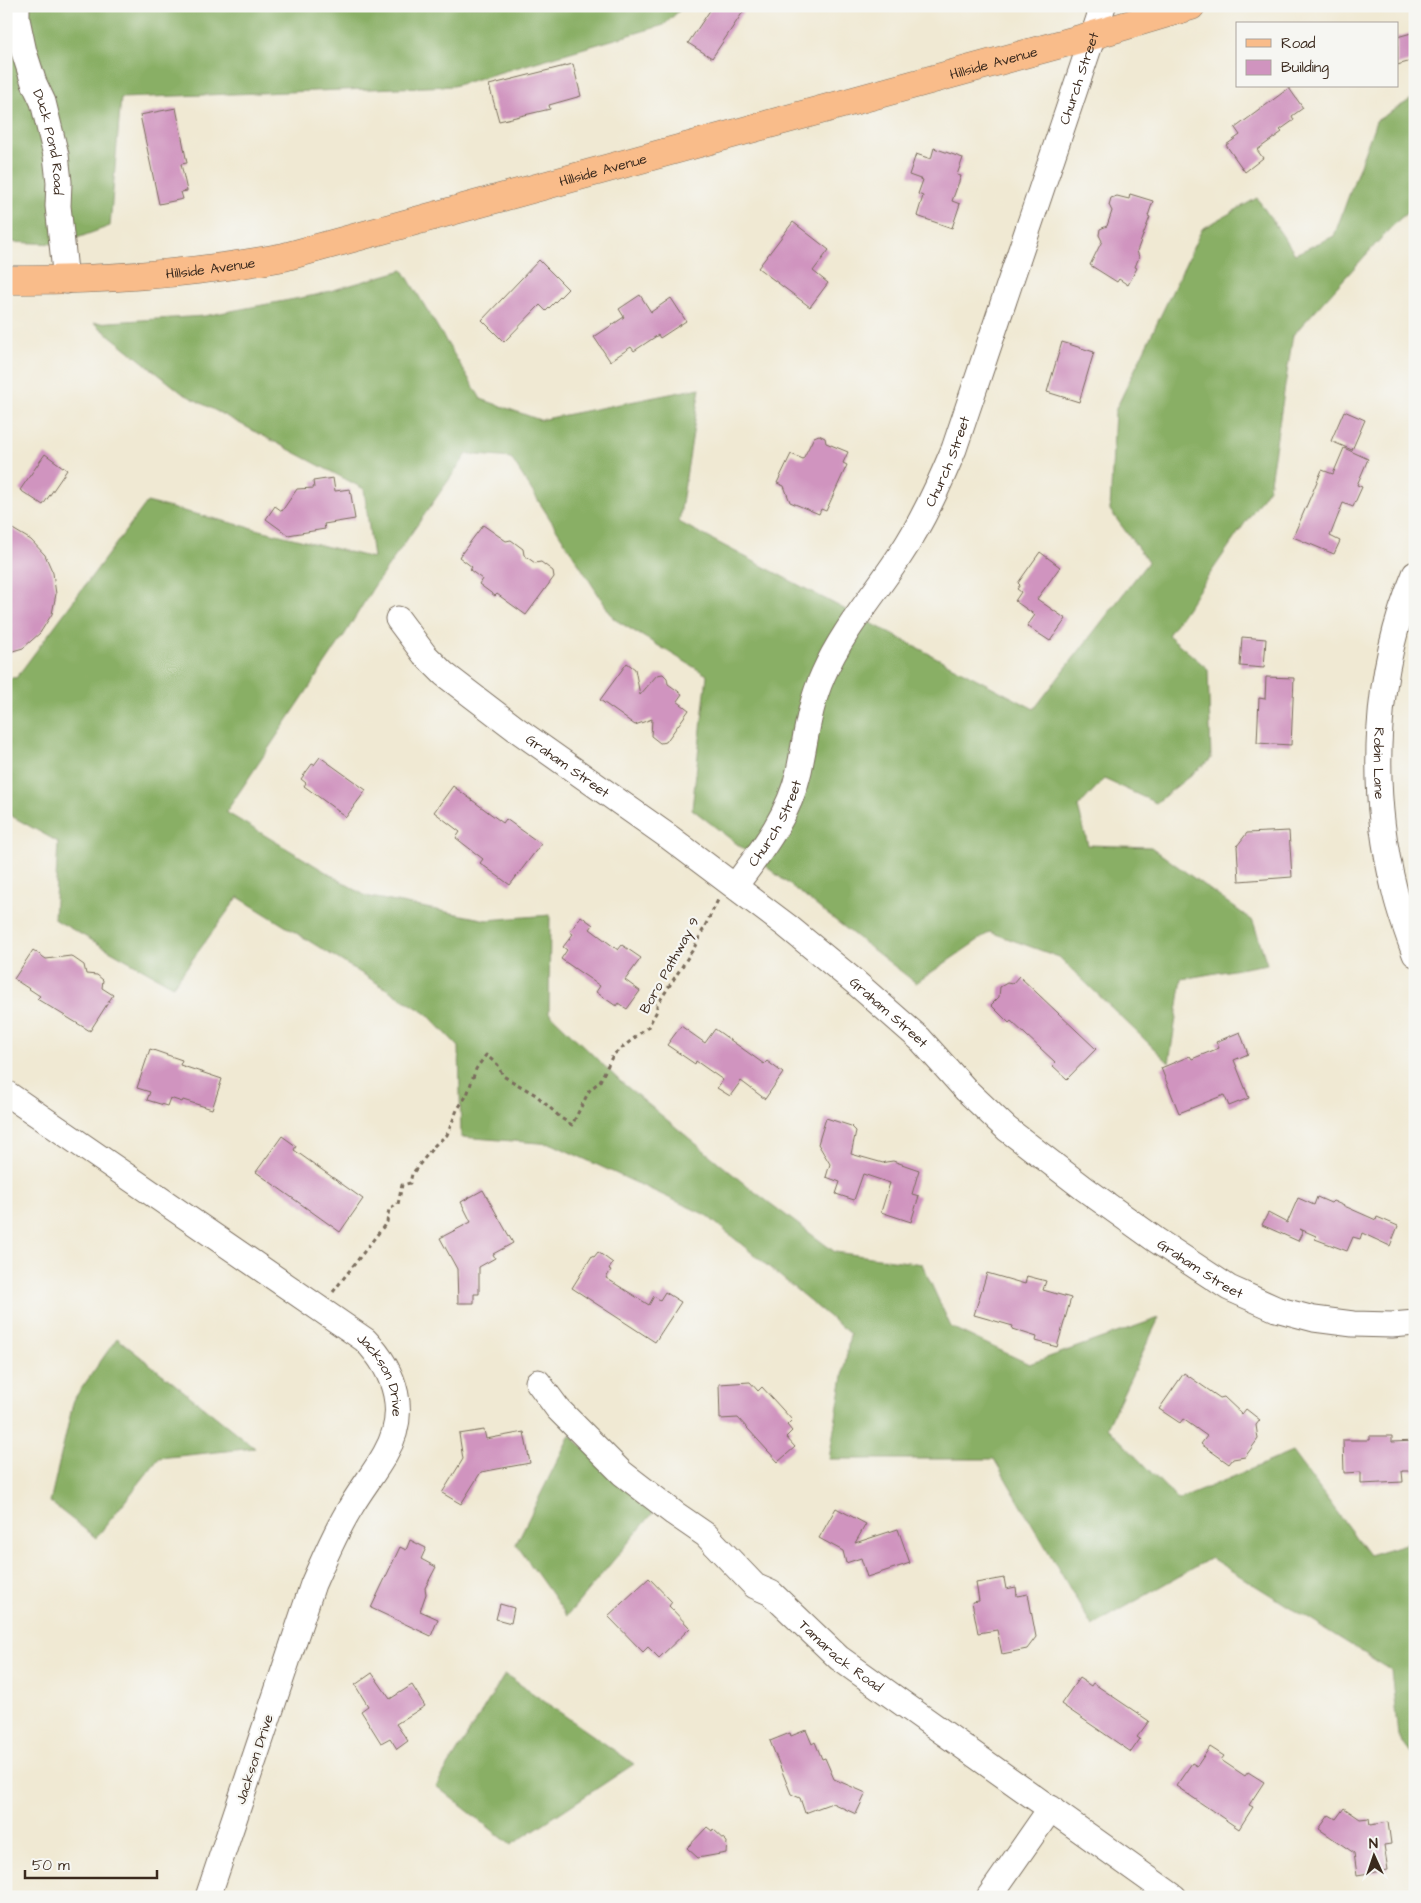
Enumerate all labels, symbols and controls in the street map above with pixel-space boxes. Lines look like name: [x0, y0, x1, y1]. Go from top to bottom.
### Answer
legend: [1236, 22, 1398, 88]
street label: Church Street: [1055, 29, 1105, 127]
text: Road: [1281, 33, 1316, 54]
street label: Hillside Avenue: [948, 42, 1040, 85]
text: Building: [1281, 57, 1329, 79]
street label: Duck Pond Road: [27, 86, 68, 195]
street label: Hillside Avenue: [557, 149, 650, 192]
street label: Hillside Avenue: [165, 253, 257, 284]
street label: Church Street: [921, 413, 975, 510]
street label: Robin Lane: [1368, 727, 1389, 800]
street label: Graham Street: [521, 730, 614, 803]
street label: Church Street: [744, 777, 807, 871]
street label: Boro Pathway 9: [635, 914, 705, 1017]
street label: Graham Street: [845, 973, 932, 1053]
street label: Graham Street: [1153, 1234, 1246, 1304]
street label: Jackson Drive: [353, 1328, 407, 1418]
street label: Tamarack Road: [794, 1616, 887, 1697]
street label: Jackson Drive: [231, 1711, 279, 1807]
north arrow: [1348, 1830, 1398, 1880]
text: N: [1368, 1834, 1378, 1854]
scale bar: [25, 1848, 158, 1880]
text: 50 m: [32, 1855, 70, 1876]

